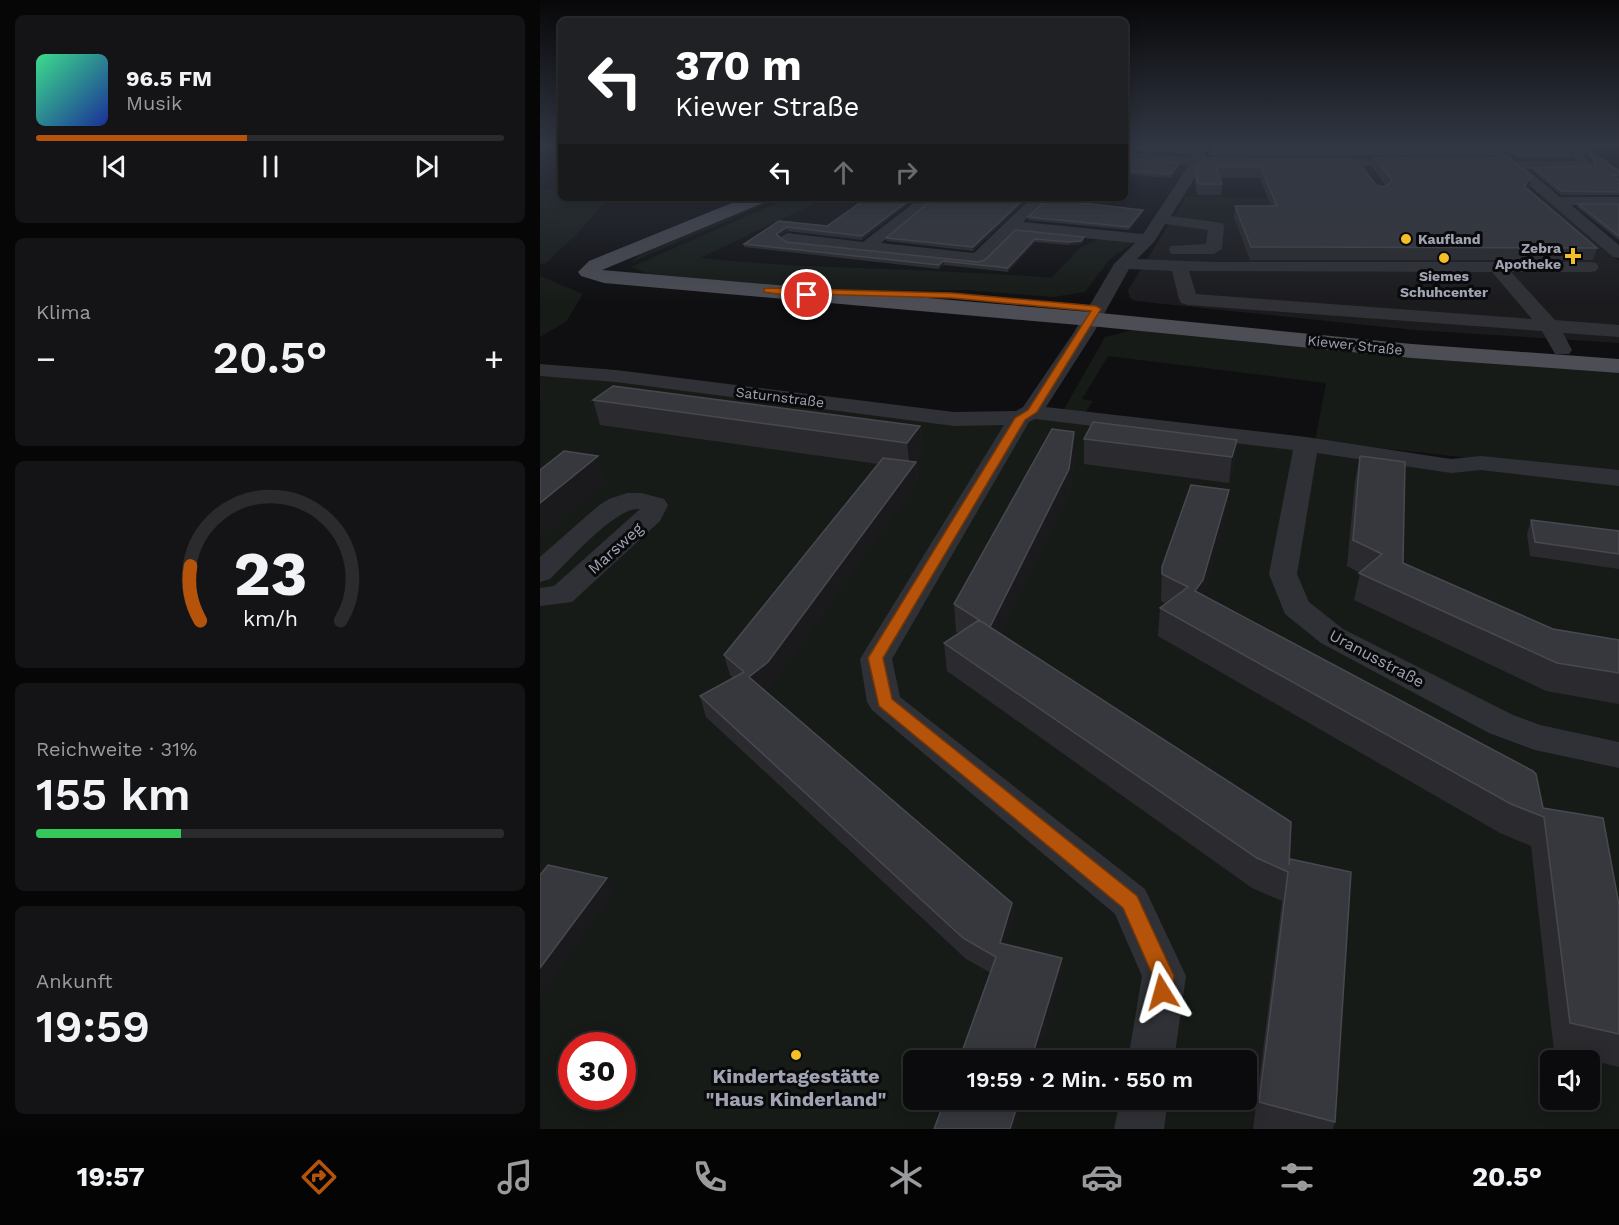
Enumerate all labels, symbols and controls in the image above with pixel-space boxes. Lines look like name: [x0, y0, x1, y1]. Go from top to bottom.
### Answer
text: 370 m: [675, 41, 802, 90]
icon: left: [576, 42, 654, 120]
text: 96.5 FM: [126, 66, 212, 91]
text: Musik: [126, 91, 182, 115]
text: Kiewer Straße: [675, 91, 859, 123]
icon: previous: [98, 150, 131, 183]
icon: pause: [254, 150, 287, 183]
icon: next: [410, 150, 443, 183]
icon: left: [764, 156, 797, 189]
icon: ahead: [827, 156, 860, 189]
icon: right: [890, 156, 923, 189]
place label: Kaufland: [1418, 231, 1480, 247]
marker: Kaufland: [1399, 232, 1413, 246]
place label: Zebra Apotheke: [1495, 240, 1562, 272]
marker: Zebra Apotheke: [1566, 249, 1580, 263]
marker: Siemes Schuhcenter: [1437, 251, 1451, 265]
place label: Siemes Schuhcenter: [1400, 268, 1488, 300]
pin: [781, 269, 832, 320]
icon: arrive: [790, 278, 823, 311]
text: Klima: [36, 300, 91, 324]
text: 20.5°: [212, 331, 328, 384]
street label: Kiewer Straße: [1307, 332, 1403, 358]
text: −: [36, 339, 56, 378]
text: +: [484, 339, 504, 378]
street label: Saturnstraße: [735, 384, 825, 410]
street label: Marsweg: [584, 518, 647, 578]
text: 23: [233, 538, 307, 611]
text: km/h: [242, 607, 298, 632]
street label: Uranusstraße: [1326, 626, 1427, 691]
text: Reichweite · 31%: [36, 737, 197, 761]
text: 155 km: [36, 768, 191, 821]
position arrow: [1130, 960, 1194, 1024]
text: Ankunft: [36, 969, 113, 993]
text: 19:59: [36, 1000, 150, 1053]
speed limit sign: 30: [558, 1032, 636, 1110]
marker: Kindertagestätte "Haus Kinderland": [789, 1048, 803, 1062]
map controls: [1540, 1050, 1600, 1110]
button: sound: [1540, 1050, 1600, 1110]
place label: Kindertagestätte "Haus Kinderland": [705, 1064, 887, 1111]
text: 19:59 · 2 Min. · 550 m: [967, 1067, 1193, 1092]
icon: directions: [298, 1156, 340, 1198]
icon: music: [494, 1156, 536, 1198]
icon: phone: [689, 1156, 731, 1198]
icon: climate: [885, 1156, 927, 1198]
icon: car: [1081, 1156, 1123, 1198]
icon: filters: [1276, 1156, 1318, 1198]
text: 19:57: [77, 1161, 145, 1193]
text: 20.5°: [1472, 1161, 1542, 1193]

